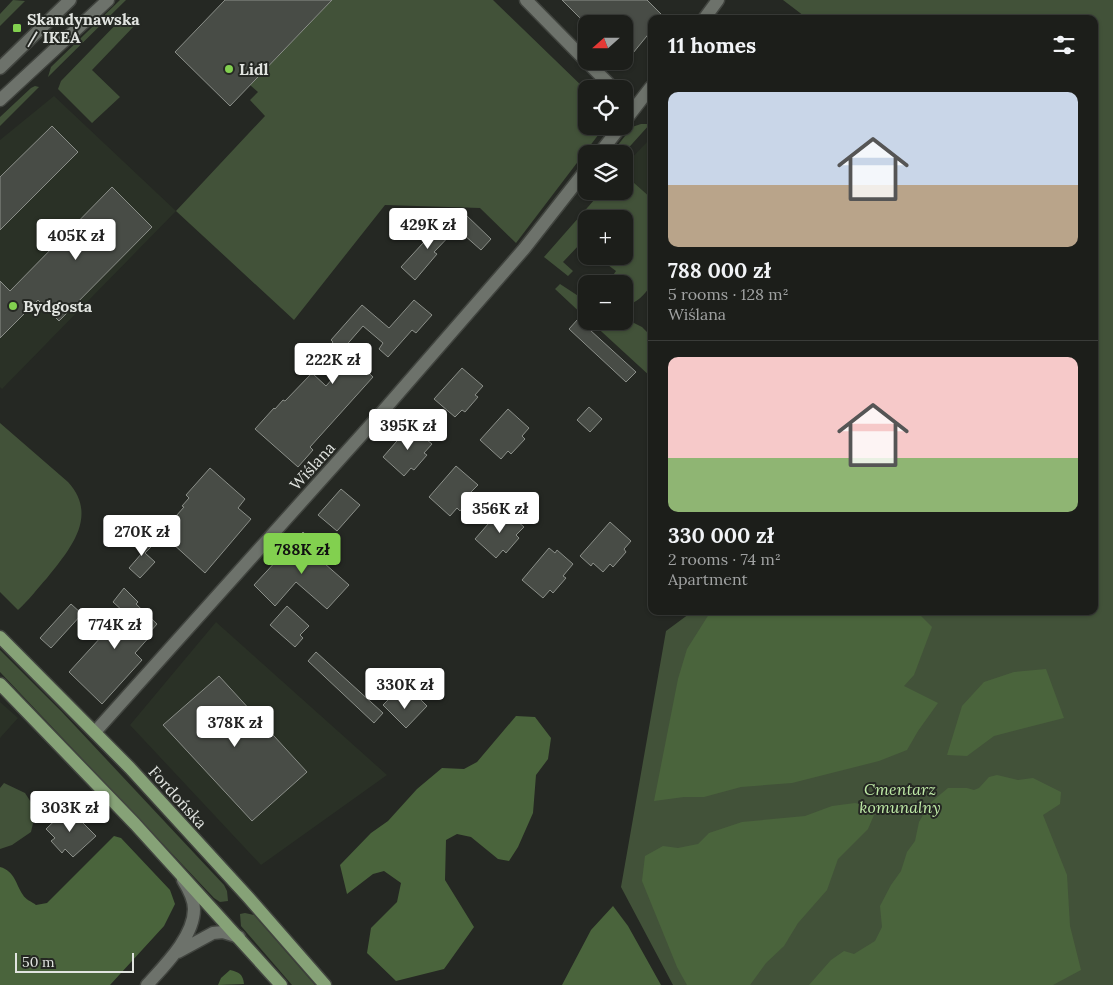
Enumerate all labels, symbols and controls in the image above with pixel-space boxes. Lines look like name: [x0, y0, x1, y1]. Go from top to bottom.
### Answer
place label: Skandynawska / IKEA: [27, 9, 140, 48]
north arrow: [578, 15, 632, 70]
map controls: [578, 15, 633, 330]
marker: Skandynawska / IKEA: [11, 22, 23, 34]
icon: filters: [1050, 31, 1078, 59]
text: 11 homes: [668, 32, 756, 59]
place label: Lidl: [239, 59, 268, 79]
marker: Lidl: [223, 63, 235, 75]
button: locate: [578, 80, 633, 135]
icon: home: [828, 124, 918, 214]
button: layers: [578, 145, 633, 200]
pin: 429K zł: [382, 208, 474, 250]
button: +: [578, 210, 633, 265]
text: 429K zł: [400, 214, 456, 234]
pin: 405K zł: [30, 218, 122, 261]
text: 405K zł: [48, 225, 104, 245]
text: 788 000 zł: [668, 257, 771, 284]
button: −: [578, 275, 633, 330]
text: 5 rooms · 128 m²: [668, 284, 789, 304]
place label: Bydgosta: [23, 296, 93, 316]
marker: Bydgosta: [7, 300, 19, 312]
text: Wiślana: [668, 304, 726, 324]
pin: 222K zł: [287, 342, 379, 385]
text: 222K zł: [306, 349, 360, 369]
icon: home: [828, 390, 918, 480]
pin: 395K zł: [362, 408, 454, 451]
text: 395K zł: [380, 415, 436, 435]
street label: Wiślana: [285, 438, 339, 494]
pin: 356K zł: [454, 492, 546, 534]
text: 356K zł: [472, 498, 528, 518]
pin: 270K zł: [96, 514, 188, 557]
text: 270K zł: [114, 521, 170, 541]
text: 330 000 zł: [668, 522, 774, 549]
pin: 788K zł: [256, 532, 348, 575]
text: 788K zł: [275, 539, 329, 559]
text: 2 rooms · 74 m²: [668, 549, 781, 569]
text: Apartment: [668, 569, 748, 589]
pin: 774K zł: [69, 608, 161, 650]
text: 774K zł: [89, 614, 141, 634]
pin: 330K zł: [359, 668, 451, 710]
text: 330K zł: [376, 674, 434, 694]
pin: 378K zł: [189, 706, 281, 748]
text: 378K zł: [208, 712, 262, 732]
street label: Fordońska: [145, 761, 211, 833]
park label: Cmentarz komunalny: [859, 779, 941, 817]
pin: 303K zł: [24, 790, 116, 833]
text: 303K zł: [41, 797, 99, 817]
scale bar: [15, 950, 134, 973]
text: 50 m: [22, 953, 55, 971]

